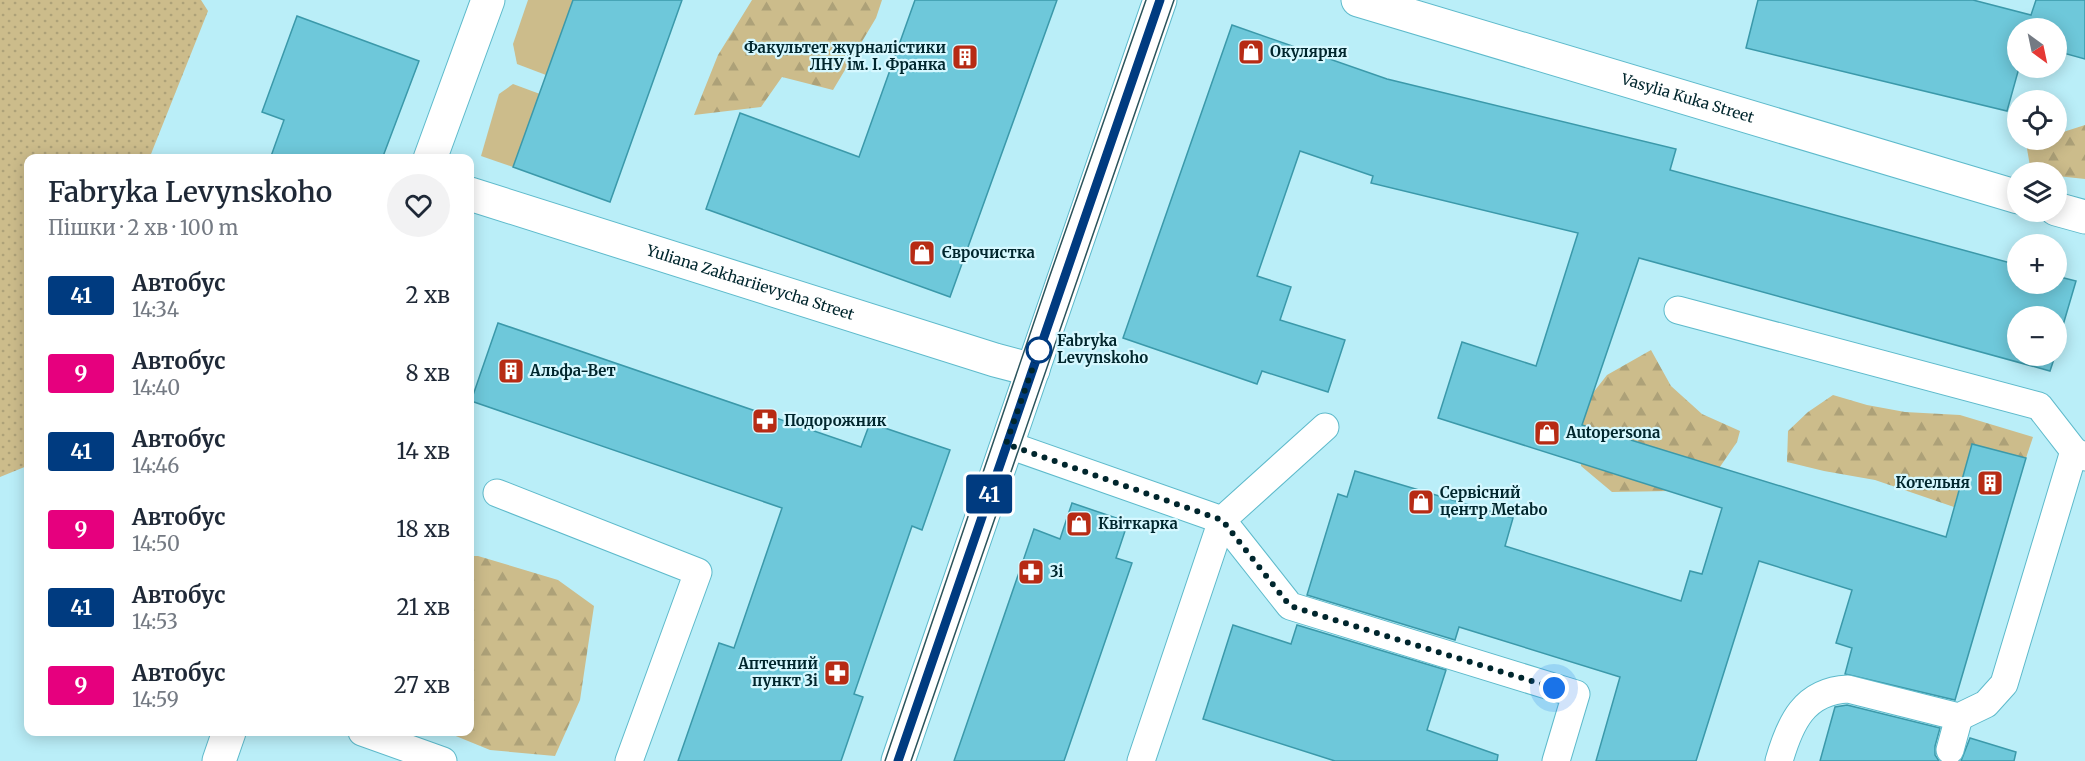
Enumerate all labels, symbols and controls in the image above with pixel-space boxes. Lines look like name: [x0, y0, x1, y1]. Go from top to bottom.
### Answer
north arrow: [2007, 18, 2067, 78]
map controls: [2007, 18, 2067, 366]
shop icon: Окулярня: [1236, 37, 1266, 67]
place label: Факультет журналістики ЛНУ ім. І. Франка: [744, 38, 947, 74]
building icon: Факультет журналістики ЛНУ ім. І. Франка: [950, 42, 980, 72]
place label: Окулярня: [1270, 42, 1347, 61]
street label: Vasylia Kuka Street: [1618, 69, 1757, 127]
button: locate: [2007, 90, 2067, 150]
button: layers: [2007, 162, 2067, 222]
text: Fabryka Levynskoho: [48, 174, 332, 210]
button: heart: [387, 174, 450, 237]
text: Пішки · 2 хв · 100 m: [48, 215, 238, 240]
button: +: [2007, 234, 2067, 294]
shop icon: Єврочистка: [907, 238, 937, 268]
street label: Yuliana Zakhariievycha Street: [643, 240, 857, 324]
place label: Єврочистка: [942, 243, 1036, 262]
text: Автобус: [132, 269, 225, 297]
text: 2 хв: [406, 281, 450, 309]
text: 41: [70, 282, 92, 309]
text: 14:34: [132, 297, 179, 322]
button: −: [2007, 306, 2067, 366]
place label: Fabryka Levynskoho: [1057, 331, 1148, 367]
marker: Fabryka Levynskoho: [1026, 337, 1052, 363]
text: Автобус: [132, 347, 225, 375]
building icon: Альфа-Вет: [496, 356, 526, 386]
text: 8 хв: [406, 359, 450, 387]
text: 9: [75, 360, 87, 387]
place label: Альфа-Вет: [529, 361, 616, 380]
text: 14:40: [132, 375, 180, 400]
pharmacy icon: Подорожник: [750, 406, 780, 436]
place label: Подорожник: [784, 411, 887, 430]
shop icon: Autopersona: [1532, 418, 1562, 448]
place label: Autopersona: [1565, 423, 1661, 442]
text: Автобус: [132, 425, 225, 453]
text: 14 хв: [396, 437, 450, 465]
text: 41: [70, 438, 92, 465]
text: 14:46: [132, 453, 179, 478]
building icon: Котельня: [1975, 468, 2005, 498]
place label: Котельня: [1895, 473, 1970, 492]
line badge: 41: [962, 474, 1016, 514]
text: 41: [978, 481, 1000, 508]
place label: Сервісний центр Metabo: [1440, 483, 1547, 519]
shop icon: Сервісний центр Metabo: [1406, 487, 1436, 517]
text: Автобус: [132, 503, 225, 531]
shop icon: Квіткарка: [1064, 509, 1094, 539]
place label: Квіткарка: [1098, 514, 1179, 533]
text: 18 хв: [396, 515, 450, 543]
text: 9: [75, 516, 87, 543]
text: 14:50: [132, 531, 180, 556]
pharmacy icon: 3i: [1016, 557, 1046, 587]
place label: 3i: [1050, 562, 1063, 581]
text: Автобус: [132, 581, 225, 609]
text: 21 хв: [396, 593, 450, 621]
text: 41: [70, 594, 92, 621]
text: 14:53: [132, 609, 178, 634]
place label: Аптечний пункт 3і: [737, 654, 818, 690]
pharmacy icon: Аптечний пункт 3і: [822, 658, 852, 688]
text: Автобус: [132, 659, 225, 687]
text: 27 хв: [394, 671, 450, 699]
text: 9: [75, 672, 87, 699]
your location: [1539, 673, 1569, 703]
text: 14:59: [132, 687, 179, 712]

